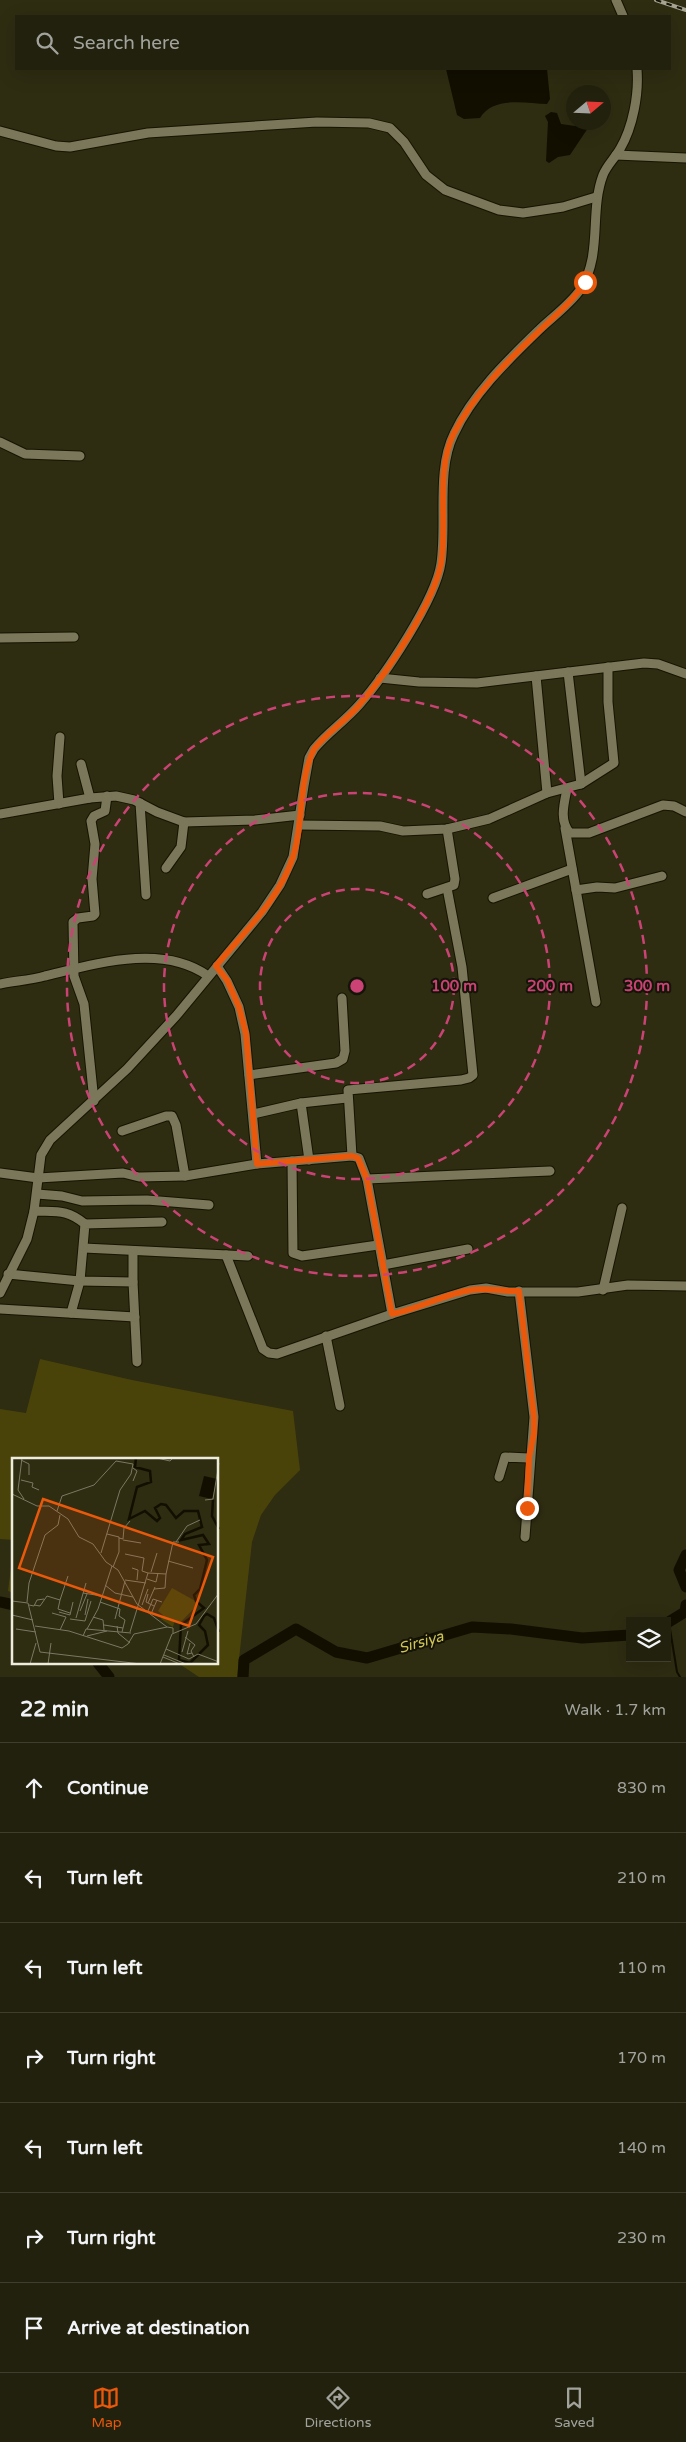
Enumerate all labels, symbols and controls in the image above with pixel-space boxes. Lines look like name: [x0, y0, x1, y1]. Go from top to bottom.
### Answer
search box: [15, 15, 671, 70]
icon: search: [33, 29, 61, 57]
text: Search here: [73, 32, 180, 54]
north arrow: [566, 85, 611, 130]
route start: [574, 271, 597, 294]
centre of rings: [348, 977, 366, 995]
text: 100 m: [431, 977, 477, 995]
text: 200 m: [527, 977, 573, 995]
text: 300 m: [624, 977, 670, 995]
inset map: [12, 1458, 219, 1664]
route end: [516, 1497, 539, 1520]
map controls: [626, 1617, 671, 1662]
button: layers: [626, 1617, 671, 1662]
water label: Sirsiya: [396, 1627, 446, 1657]
text: 22 min: [20, 1697, 89, 1722]
text: Walk · 1.7 km: [565, 1700, 666, 1720]
icon: ahead: [20, 1774, 48, 1802]
text: Continue: [67, 1777, 149, 1799]
text: 830 m: [617, 1778, 666, 1798]
icon: left: [20, 1864, 48, 1892]
text: Turn left: [67, 1867, 143, 1889]
text: 210 m: [617, 1868, 666, 1888]
icon: left: [20, 1954, 48, 1982]
text: Turn left: [67, 1957, 143, 1979]
text: 110 m: [617, 1958, 666, 1978]
icon: right: [20, 2044, 48, 2072]
text: Turn right: [67, 2047, 155, 2069]
text: 170 m: [617, 2048, 666, 2068]
icon: left: [20, 2134, 48, 2162]
text: Turn left: [67, 2137, 143, 2159]
text: 140 m: [617, 2138, 666, 2158]
icon: right: [20, 2224, 48, 2252]
text: Turn right: [67, 2227, 155, 2249]
text: 230 m: [617, 2228, 666, 2248]
icon: arrive: [20, 2314, 48, 2342]
text: Arrive at destination: [67, 2317, 250, 2339]
tab: Map: [91, 2384, 122, 2431]
tab: Directions: [304, 2384, 371, 2431]
tab: Saved: [554, 2384, 595, 2431]

